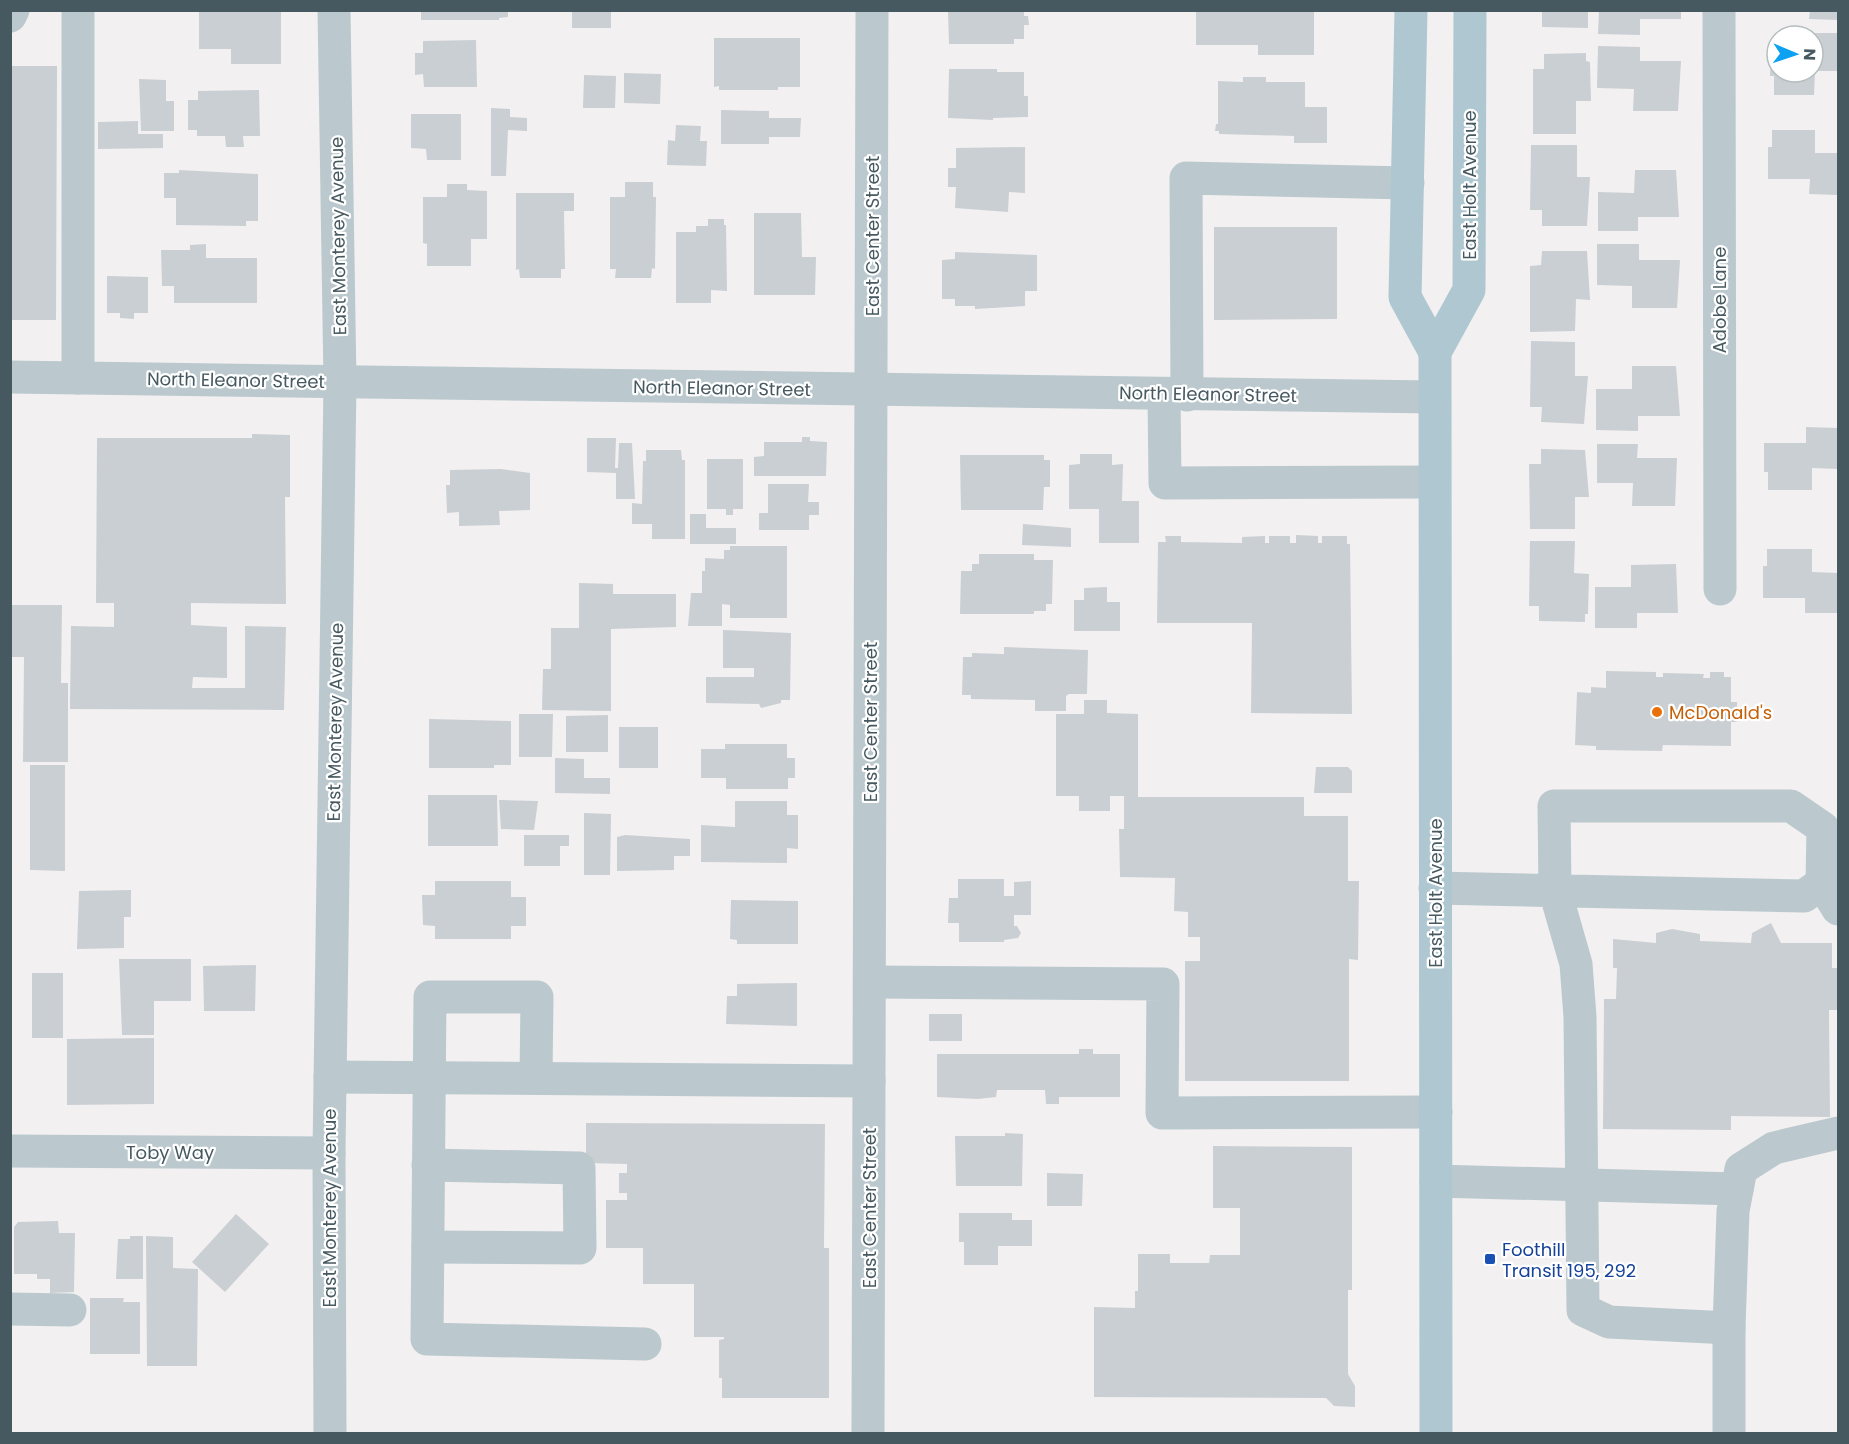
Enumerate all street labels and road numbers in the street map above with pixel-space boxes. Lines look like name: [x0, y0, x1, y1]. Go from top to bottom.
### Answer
street label: East Holt Avenue: [1457, 110, 1482, 260]
street label: East Monterey Avenue: [324, 136, 352, 336]
street label: East Center Street: [860, 156, 885, 316]
street label: Adobe Lane: [1707, 247, 1732, 353]
street label: North Eleanor Street: [147, 366, 325, 394]
street label: North Eleanor Street: [633, 374, 811, 402]
street label: North Eleanor Street: [1119, 380, 1297, 408]
street label: East Monterey Avenue: [321, 622, 349, 822]
street label: East Center Street: [858, 642, 883, 802]
street label: East Holt Avenue: [1423, 818, 1448, 968]
street label: East Monterey Avenue: [317, 1109, 342, 1307]
street label: East Center Street: [857, 1128, 882, 1288]
street label: Toby Way: [126, 1140, 214, 1165]

